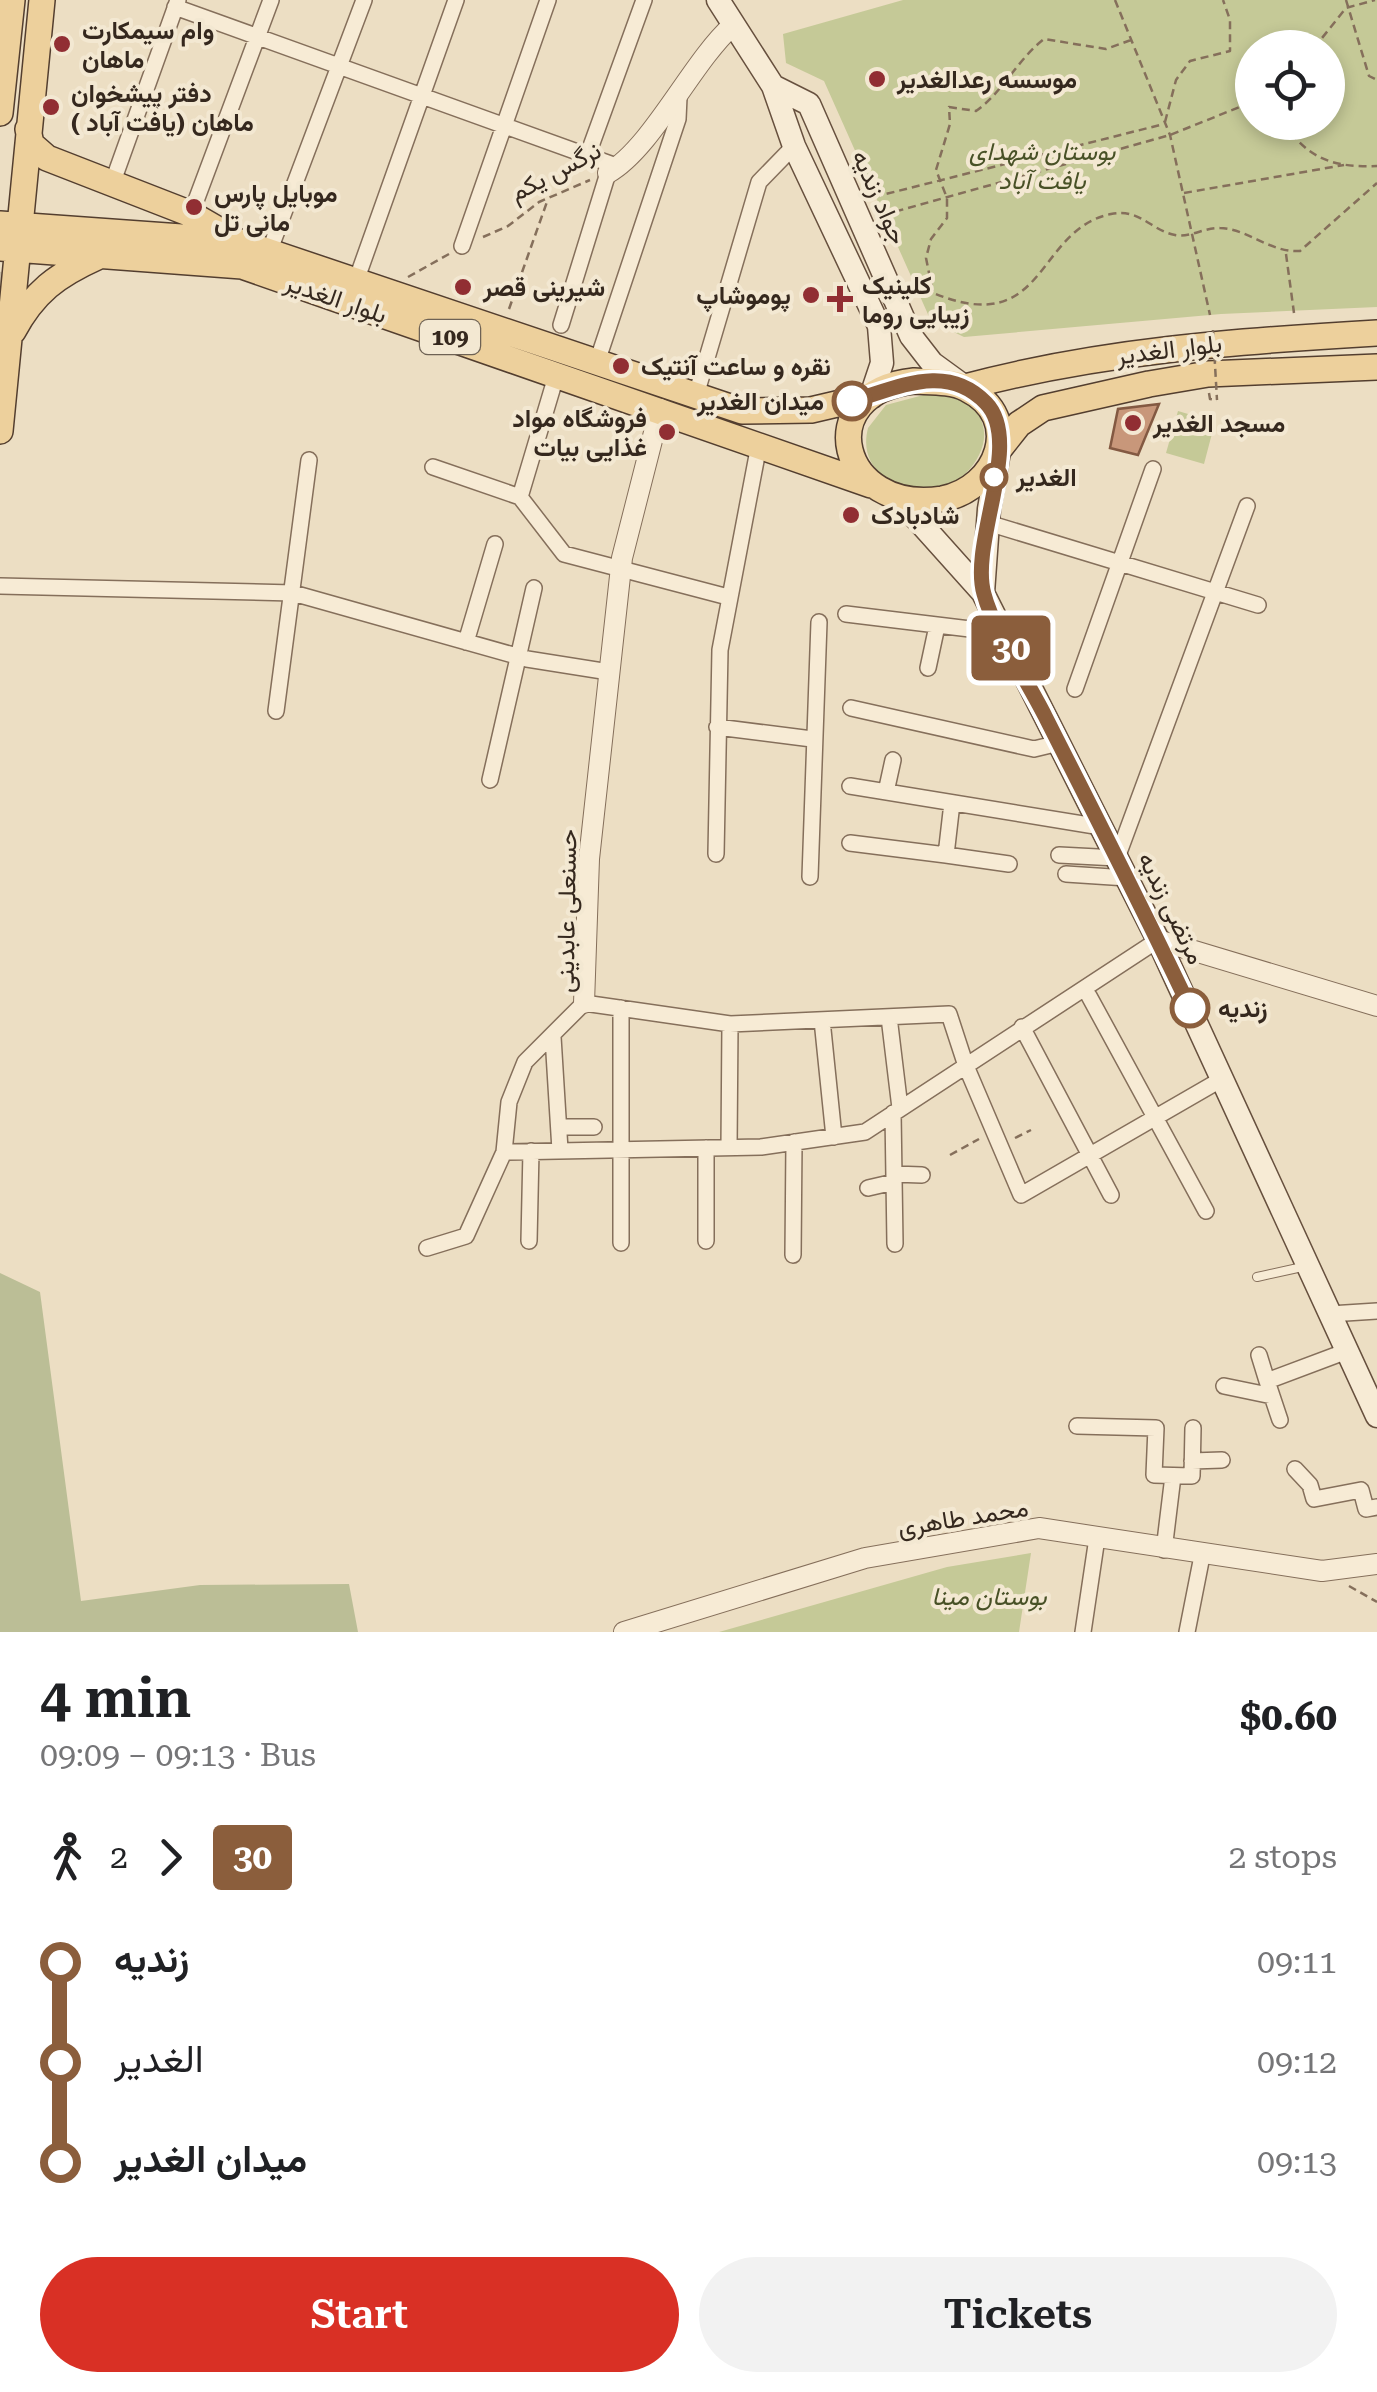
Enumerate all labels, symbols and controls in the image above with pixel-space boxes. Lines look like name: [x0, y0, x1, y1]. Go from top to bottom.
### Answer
place label: وام سیمکارت ماهان: [82, 16, 214, 74]
map controls: [1235, 30, 1345, 140]
button: locate: [1235, 30, 1345, 140]
marker: وام سیمکارت ماهان: [51, 33, 73, 55]
place label: موسسه رعدالغدیر: [896, 65, 1077, 95]
marker: موسسه رعدالغدیر: [866, 68, 888, 90]
place label: دفتر پیشخوان ماهان (یافت آباد ): [71, 79, 254, 137]
marker: دفتر پیشخوان ماهان (یافت آباد ): [40, 96, 62, 118]
street label: نرگس یکم: [505, 135, 607, 209]
park label: بوستان شهدای یافت آباد: [969, 137, 1116, 195]
street label: جواد زندیه: [845, 146, 913, 249]
place label: موبایل پارس مانی تل: [214, 179, 338, 238]
marker: موبایل پارس مانی تل: [183, 196, 205, 218]
street label: بلوار الغدیر: [280, 267, 391, 330]
place label: کلینیک زیبایی روما: [862, 271, 970, 330]
place label: شیرینی قصر: [482, 273, 605, 303]
marker: شیرینی قصر: [452, 276, 474, 298]
place label: پوموشاپ: [696, 281, 791, 313]
marker: پوموشاپ: [800, 284, 822, 306]
marker: کلینیک زیبایی روما: [827, 286, 853, 312]
road number: 109: [420, 320, 480, 354]
street label: بلوار الغدیر: [1114, 329, 1224, 371]
place label: نقره و ساعت آنتیک: [641, 352, 831, 382]
marker: نقره و ساعت آنتیک: [610, 355, 632, 377]
marker: میدان الغدیر: [833, 382, 871, 420]
place label: میدان الغدیر: [696, 387, 824, 417]
place label: فروشگاه مواد غذایی بیات: [512, 404, 647, 463]
place label: مسجد الغدیر: [1152, 409, 1285, 439]
marker: مسجد الغدیر: [1122, 412, 1144, 434]
marker: فروشگاه مواد غذایی بیات: [656, 421, 678, 443]
place label: الغدیر: [1015, 463, 1077, 493]
marker: الغدیر: [981, 464, 1007, 490]
place label: شادبادک: [871, 501, 959, 530]
marker: شادبادک: [840, 504, 862, 526]
line badge: 30: [966, 616, 1056, 680]
text: 30: [991, 628, 1031, 669]
street label: حسنعلی عابدینی: [551, 829, 583, 993]
street label: مرتضی زندیه: [1131, 847, 1211, 969]
marker: زندیه: [1171, 989, 1209, 1027]
place label: زندیه: [1218, 994, 1268, 1024]
street label: محمد طاهری: [896, 1493, 1031, 1543]
park label: بوستان مینا: [932, 1582, 1047, 1612]
text: 4 min: [40, 1666, 191, 1730]
text: $0.60: [1240, 1695, 1337, 1739]
text: 09:09 – 09:13 · Bus: [40, 1736, 316, 1774]
icon: walk: [40, 1830, 95, 1885]
icon: forward: [143, 1830, 198, 1885]
text: 30: [233, 1837, 272, 1878]
text: 2: [110, 1838, 128, 1876]
text: 2 stops: [1228, 1838, 1337, 1876]
text: زندیه: [114, 1937, 189, 1981]
text: 09:11: [1257, 1943, 1337, 1981]
text: الغدیر: [114, 2037, 204, 2081]
text: 09:12: [1257, 2043, 1337, 2081]
text: میدان الغدیر: [114, 2137, 307, 2181]
text: 09:13: [1257, 2143, 1337, 2181]
button: Start: [40, 2257, 679, 2372]
button: Tickets: [699, 2257, 1337, 2372]

